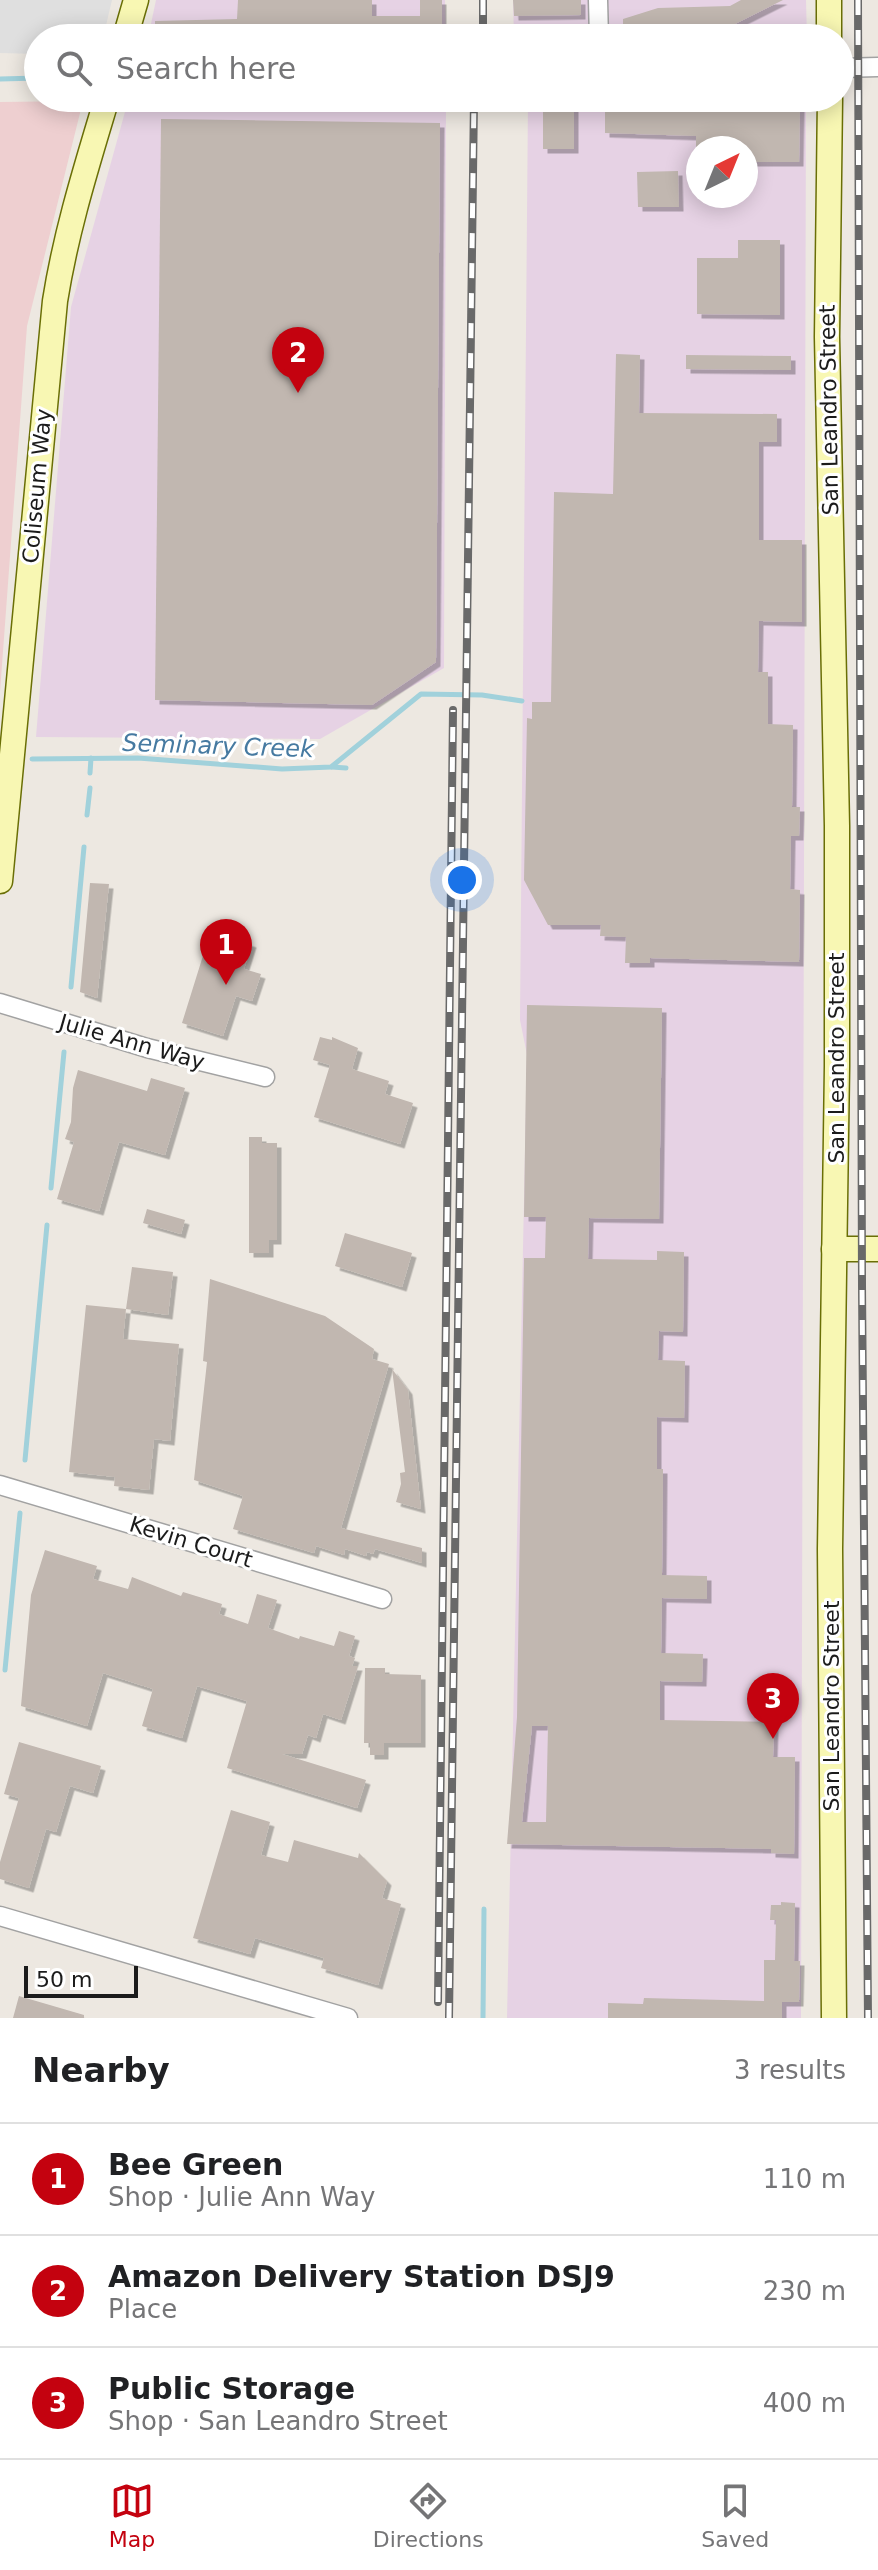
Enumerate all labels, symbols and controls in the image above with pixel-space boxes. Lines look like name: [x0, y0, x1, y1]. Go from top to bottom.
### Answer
search box: [24, 24, 854, 112]
icon: search: [52, 46, 96, 90]
text: Search here: [116, 51, 296, 86]
north arrow: [686, 136, 758, 208]
street label: San Leandro Street: [815, 304, 843, 516]
pin: 2: [272, 327, 324, 393]
street label: Coliseum Way: [18, 408, 56, 564]
water label: Seminary Creek: [122, 729, 315, 763]
your location: [442, 860, 482, 900]
pin: 1: [200, 919, 252, 985]
street label: San Leandro Street: [824, 952, 849, 1164]
street label: Julie Ann Way: [55, 1009, 208, 1075]
street label: Kevin Court: [126, 1511, 256, 1573]
street label: San Leandro Street: [819, 1600, 844, 1812]
pin: 3: [747, 1673, 799, 1739]
scale bar: [24, 1962, 138, 1998]
text: 50 m: [36, 1967, 92, 1992]
text: Nearby: [32, 2050, 170, 2090]
text: 3 results: [734, 2055, 846, 2085]
text: Bee Green: [108, 2147, 283, 2182]
text: 1: [49, 2164, 67, 2194]
text: 110 m: [763, 2164, 846, 2194]
text: Shop · Julie Ann Way: [108, 2182, 375, 2212]
text: Amazon Delivery Station DSJ9: [108, 2259, 615, 2294]
text: 2: [49, 2276, 67, 2306]
text: 230 m: [763, 2276, 846, 2306]
text: Place: [108, 2294, 177, 2324]
text: Public Storage: [108, 2371, 355, 2406]
text: 3: [49, 2388, 67, 2418]
text: 400 m: [763, 2388, 846, 2418]
text: Shop · San Leandro Street: [108, 2406, 448, 2436]
tab: Map: [109, 2479, 155, 2552]
tab: Directions: [373, 2479, 484, 2552]
tab: Saved: [701, 2479, 769, 2552]

